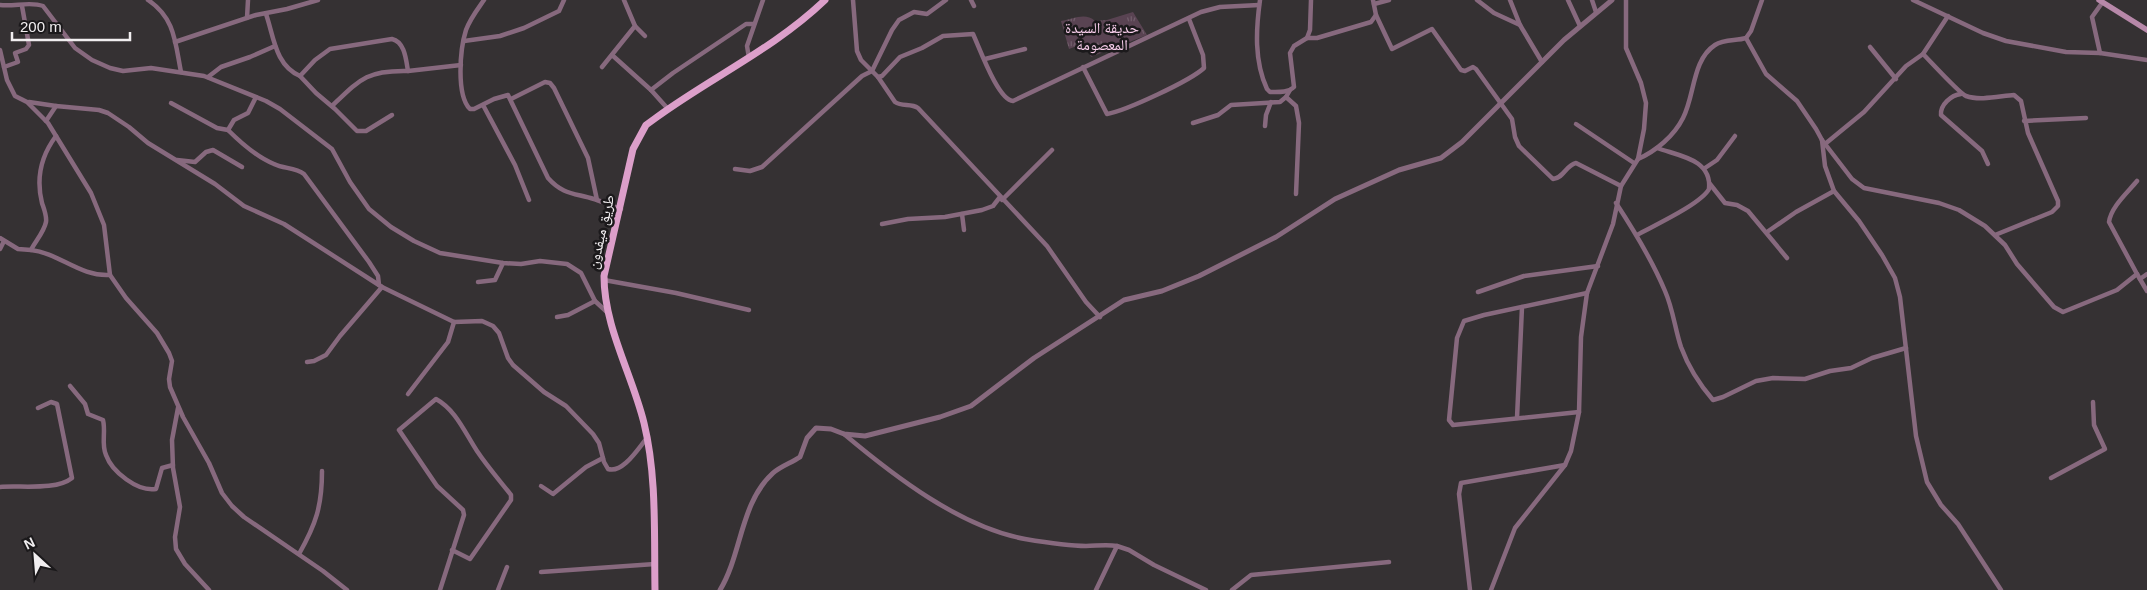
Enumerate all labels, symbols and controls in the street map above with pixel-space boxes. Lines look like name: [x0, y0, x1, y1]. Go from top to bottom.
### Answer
scale bar: [12, 10, 130, 42]
text: 200 m: [20, 18, 62, 35]
park label: حديقة السيدة المعصومة: [1065, 19, 1139, 54]
street label: طريق ميفدون: [584, 193, 619, 271]
north arrow: [10, 530, 60, 580]
text: N: [21, 534, 37, 553]

